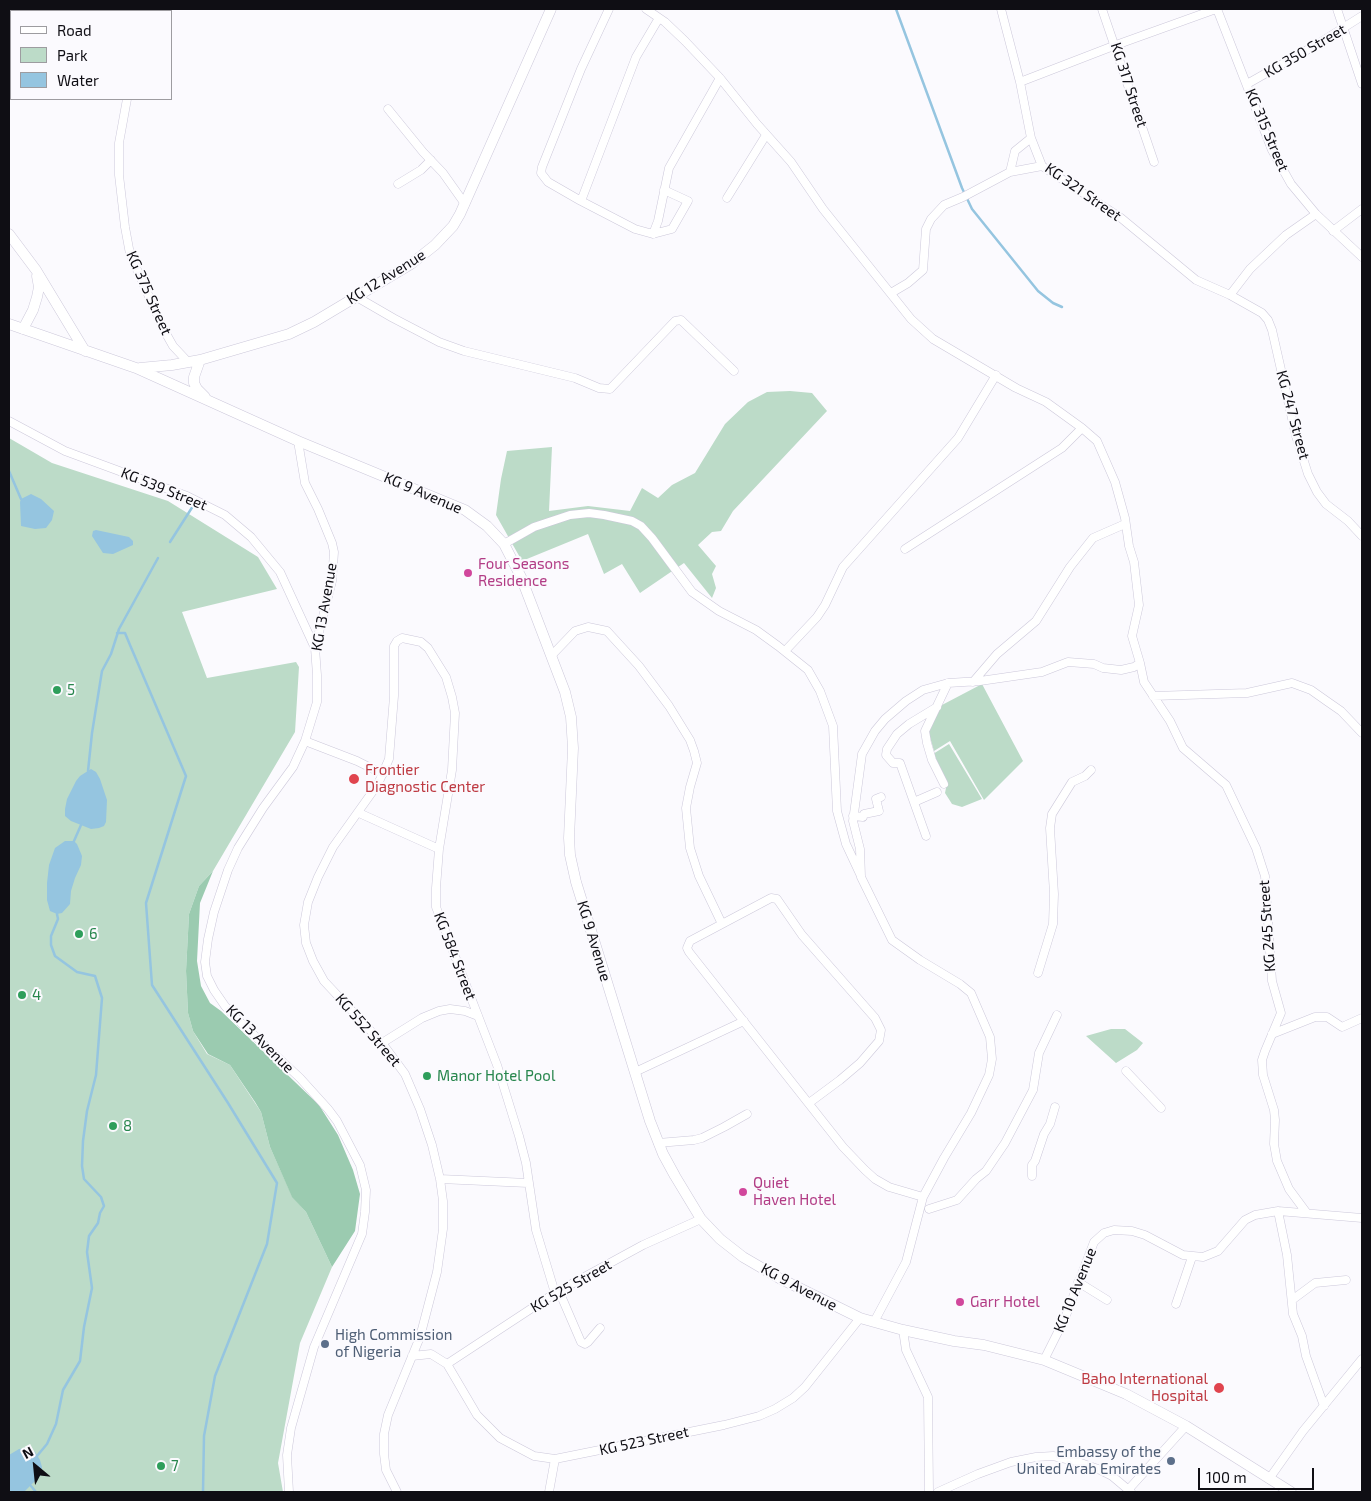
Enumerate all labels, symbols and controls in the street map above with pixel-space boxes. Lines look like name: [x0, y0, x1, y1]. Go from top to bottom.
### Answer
legend: [10, 10, 172, 100]
street label: KG 350 Street: [1261, 20, 1349, 82]
text: Road: [57, 21, 92, 39]
street label: KG 317 Street: [1107, 40, 1151, 130]
text: Park: [57, 46, 88, 64]
text: Water: [57, 71, 99, 89]
street label: KG 315 Street: [1241, 86, 1293, 174]
street label: KG 321 Street: [1041, 159, 1125, 225]
street label: KG 12 Avenue: [343, 246, 429, 308]
street label: KG 375 Street: [122, 248, 176, 338]
street label: KG 247 Street: [1272, 368, 1314, 462]
street label: KG 539 Street: [118, 464, 210, 514]
street label: KG 9 Avenue: [381, 468, 465, 518]
place label: Four Seasons Residence: [478, 555, 569, 590]
street label: KG 13 Avenue: [307, 562, 341, 652]
marker: Four Seasons Residence: [462, 567, 474, 579]
place label: 5: [67, 681, 75, 699]
marker: 5: [51, 684, 63, 696]
place label: Frontier Diagnostic Center: [365, 761, 485, 796]
marker: Frontier Diagnostic Center: [347, 772, 361, 786]
street label: KG 245 Street: [1255, 879, 1279, 973]
street label: KG 9 Avenue: [573, 898, 615, 984]
street label: KG 584 Street: [430, 910, 480, 1002]
place label: 6: [89, 925, 98, 943]
marker: 6: [73, 928, 85, 940]
place label: 4: [32, 986, 41, 1004]
marker: 4: [16, 989, 28, 1001]
street label: KG 552 Street: [331, 990, 405, 1070]
street label: KG 13 Avenue: [222, 1001, 298, 1077]
place label: Manor Hotel Pool: [437, 1067, 555, 1085]
marker: Manor Hotel Pool: [421, 1070, 433, 1082]
place label: 8: [123, 1117, 132, 1135]
marker: 8: [107, 1120, 119, 1132]
place label: Quiet Haven Hotel: [753, 1174, 836, 1209]
marker: Quiet Haven Hotel: [737, 1186, 749, 1198]
street label: KG 10 Avenue: [1050, 1245, 1100, 1335]
street label: KG 525 Street: [527, 1255, 615, 1317]
street label: KG 9 Avenue: [758, 1259, 840, 1315]
place label: Garr Hotel: [970, 1293, 1040, 1311]
marker: Garr Hotel: [954, 1296, 966, 1308]
place label: High Commission of Nigeria: [335, 1326, 452, 1361]
marker: High Commission of Nigeria: [319, 1338, 331, 1350]
place label: Baho International Hospital: [1081, 1370, 1208, 1405]
marker: Baho International Hospital: [1212, 1381, 1226, 1395]
street label: KG 523 Street: [598, 1423, 690, 1459]
north arrow: [10, 1441, 60, 1491]
text: N: [19, 1442, 36, 1462]
place label: Embassy of the United Arab Emirates: [1016, 1443, 1161, 1478]
marker: Embassy of the United Arab Emirates: [1165, 1455, 1177, 1467]
place label: 7: [171, 1457, 179, 1475]
scale bar: [1201, 1458, 1317, 1490]
marker: 7: [155, 1460, 167, 1472]
text: 100 m: [1206, 1468, 1247, 1486]

